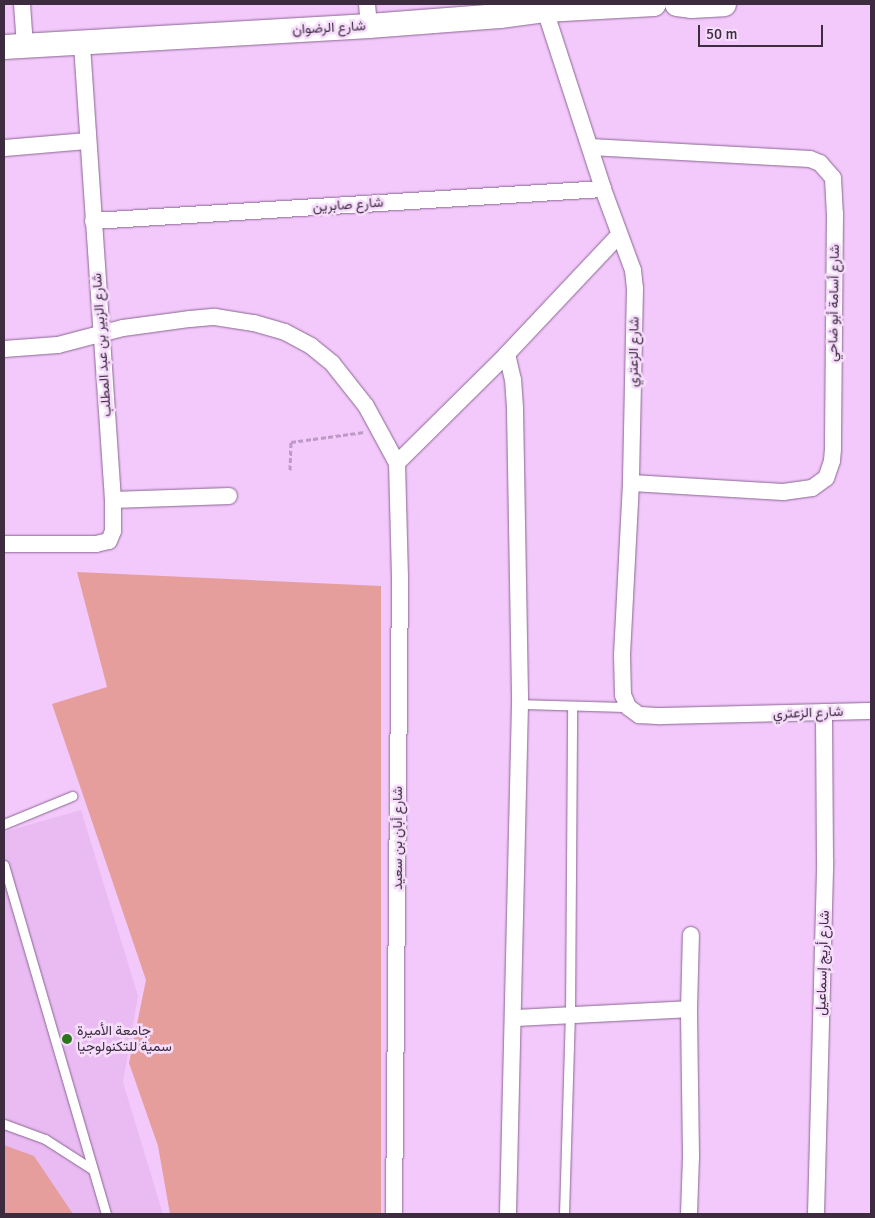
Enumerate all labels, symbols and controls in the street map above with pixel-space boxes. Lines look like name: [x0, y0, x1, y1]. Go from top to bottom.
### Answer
scale bar: [700, 15, 825, 47]
street label: شارع الرضوان: [292, 18, 366, 38]
text: 50 m: [706, 25, 737, 43]
street label: شارع صابرين: [312, 194, 384, 216]
street label: شارع أسامة أبو ضاحي: [825, 244, 843, 362]
street label: شارع الزبير بن عبد المطلب: [89, 273, 115, 417]
street label: شارع الزعتري: [625, 317, 643, 387]
street label: شارع الزعتري: [773, 703, 843, 723]
street label: شارع أبان بن سعيد: [390, 786, 406, 890]
street label: شارع أريج إسماعيل: [813, 910, 833, 1016]
place label: جامعة الأميرة سمية للتكنولوجيا: [77, 1023, 172, 1056]
marker: جامعة الأميرة سمية للتكنولوجيا: [61, 1033, 73, 1045]

